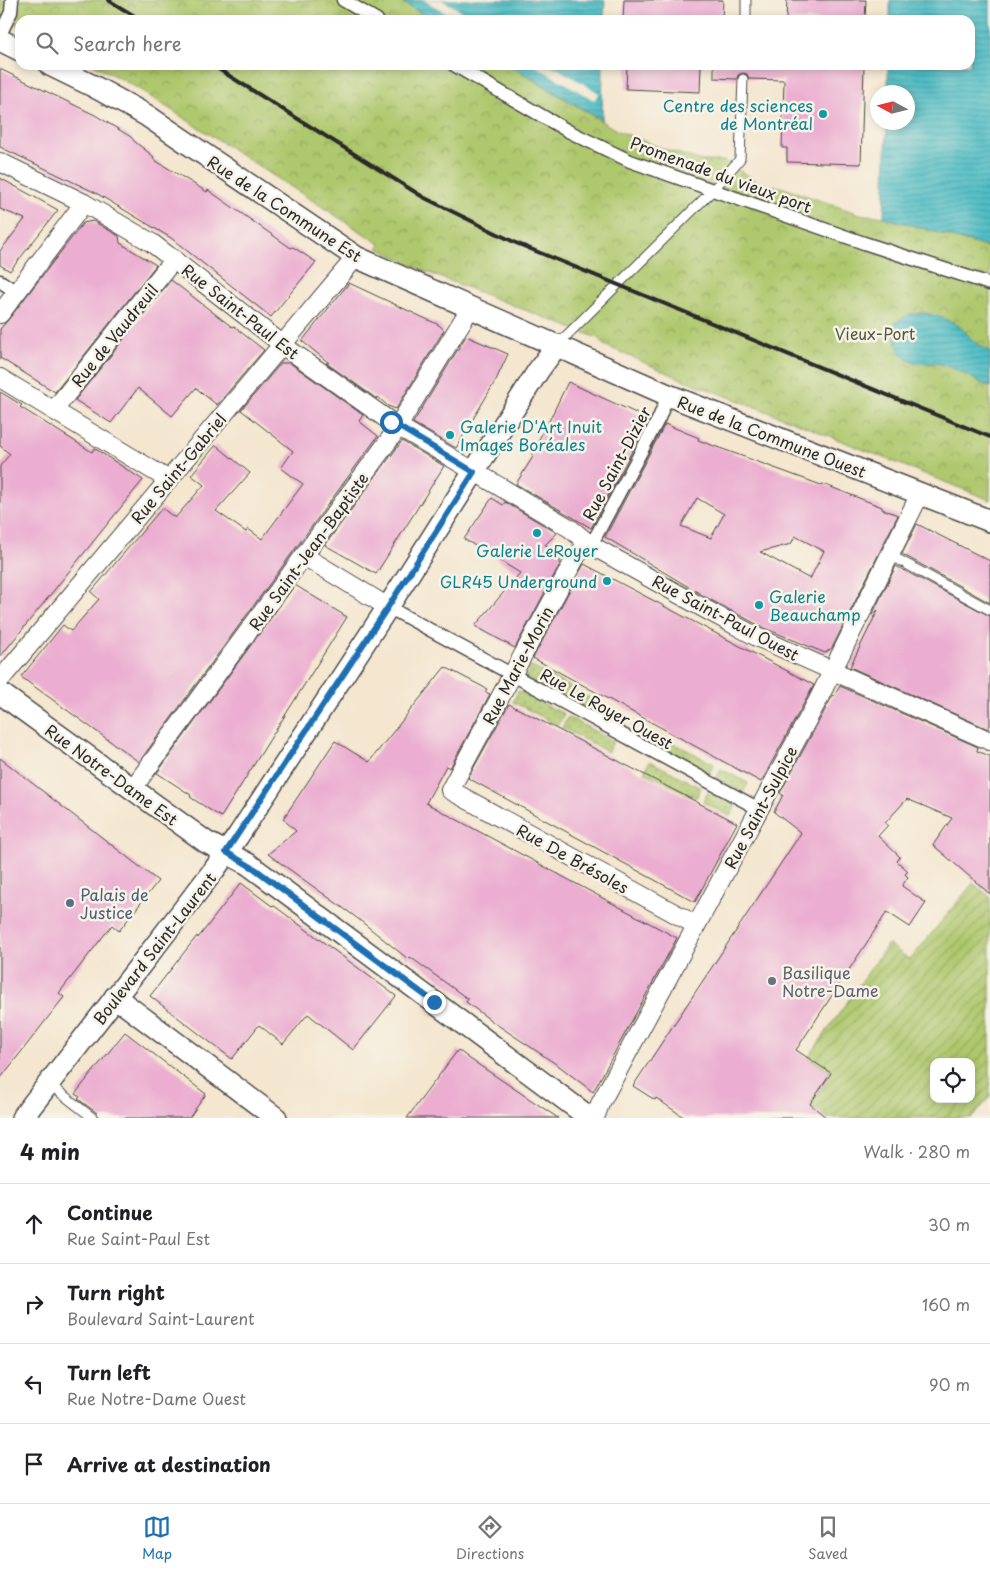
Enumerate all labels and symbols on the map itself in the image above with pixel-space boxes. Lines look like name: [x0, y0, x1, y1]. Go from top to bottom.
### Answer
north arrow: [870, 85, 915, 130]
place label: Centre des sciences de Montréal: [663, 93, 813, 135]
marker: Centre des sciences de Montréal: [817, 108, 829, 120]
street label: Promenade du vieux port: [627, 130, 816, 218]
street label: Rue de la Commune Est: [203, 149, 367, 267]
street label: Rue Saint-Paul Est: [177, 258, 305, 365]
street label: Rue de Vaudreuil: [65, 278, 163, 392]
park label: Vieux-Port: [835, 321, 916, 345]
street label: Rue de la Commune Ouest: [674, 389, 870, 483]
street label: Rue Saint-Dizier: [576, 401, 657, 524]
street label: Rue Saint-Gabriel: [125, 408, 231, 528]
route start: [380, 411, 403, 434]
place label: Galerie D'Art Inuit Images Boréales: [460, 414, 602, 456]
marker: Galerie D'Art Inuit Images Boréales: [444, 429, 456, 441]
street label: Rue Saint-Jean-Baptiste: [242, 467, 374, 635]
marker: Galerie LeRoyer: [531, 527, 543, 539]
place label: Galerie LeRoyer: [476, 538, 599, 562]
street label: Rue Saint-Paul Ouest: [648, 568, 804, 666]
place label: GLR45 Underground: [440, 569, 597, 593]
marker: GLR45 Underground: [601, 575, 613, 587]
place label: Galerie Beauchamp: [769, 584, 861, 626]
marker: Galerie Beauchamp: [753, 599, 765, 611]
street label: Rue Marie-Morin: [476, 602, 558, 728]
street label: Rue Le Royer Ouest: [536, 662, 678, 754]
street label: Rue Notre-Dame Est: [41, 718, 184, 831]
street label: Rue Saint-Sulpice: [718, 741, 802, 873]
street label: Rue De Brésoles: [513, 817, 633, 899]
street label: Boulevard Saint-Laurent: [87, 866, 221, 1029]
place label: Palais de Justice: [80, 882, 149, 924]
marker: Palais de Justice: [64, 897, 76, 909]
place label: Basilique Notre-Dame: [782, 960, 879, 1002]
marker: Basilique Notre-Dame: [766, 975, 778, 987]
route end: [423, 991, 446, 1014]

